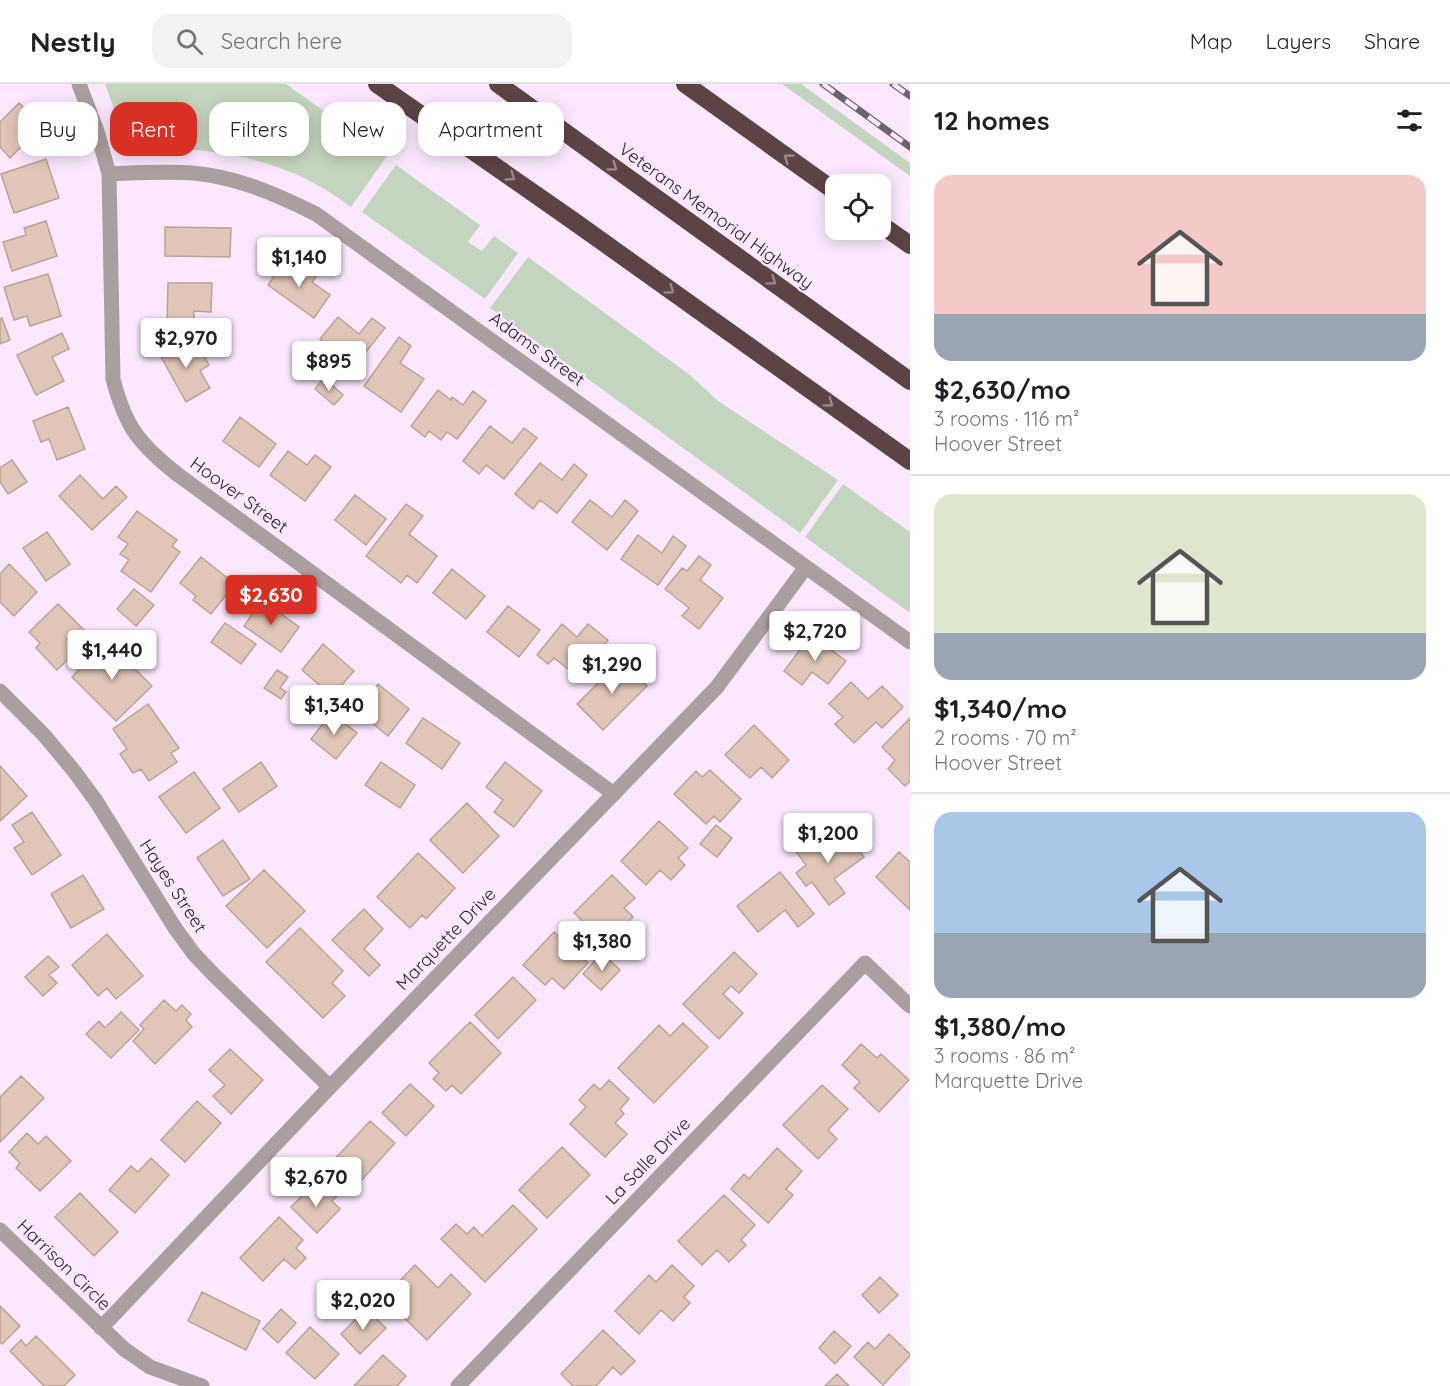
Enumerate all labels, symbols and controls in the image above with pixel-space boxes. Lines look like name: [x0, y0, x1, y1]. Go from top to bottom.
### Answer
search box: [152, 14, 572, 68]
text: Nestly: [30, 24, 116, 59]
icon: search: [173, 25, 206, 58]
text: Search here: [221, 27, 342, 55]
text: Map: [1190, 28, 1233, 54]
text: Layers: [1266, 28, 1331, 54]
text: Share: [1364, 28, 1420, 54]
chip: Buy: [18, 102, 98, 156]
chip: Rent: [110, 102, 197, 156]
chip: Filters: [209, 102, 309, 156]
chip: New: [321, 102, 406, 156]
chip: Apartment: [418, 102, 564, 156]
text: 12 homes: [934, 104, 1050, 137]
icon: filters: [1393, 104, 1426, 137]
street label: Veterans Memorial Highway: [614, 137, 818, 294]
one-way arrow: [784, 154, 795, 165]
one-way arrow: [607, 160, 618, 171]
one-way arrow: [504, 170, 515, 181]
map controls: [825, 174, 891, 240]
button: locate: [825, 174, 891, 240]
icon: home: [1126, 214, 1234, 322]
pin: $1,140: [250, 237, 348, 288]
text: $1,140: [271, 244, 327, 269]
one-way arrow: [765, 274, 776, 285]
one-way arrow: [664, 283, 675, 294]
street label: Adams Street: [485, 306, 590, 391]
pin: $2,970: [137, 318, 235, 369]
text: $2,970: [155, 325, 217, 350]
pin: $895: [293, 341, 365, 392]
text: $895: [306, 348, 352, 373]
text: $2,630/mo: [934, 373, 1071, 406]
one-way arrow: [822, 396, 833, 407]
text: 3 rooms · 116 m²: [934, 406, 1079, 431]
text: Hoover Street: [934, 431, 1062, 456]
street label: Hoover Street: [186, 451, 293, 538]
icon: home: [1126, 533, 1234, 641]
pin: $2,630: [222, 575, 320, 626]
text: $2,630: [240, 582, 302, 607]
pin: $2,720: [766, 611, 864, 662]
text: $2,720: [783, 618, 847, 643]
pin: $1,440: [63, 630, 161, 681]
text: $1,440: [81, 637, 143, 662]
pin: $1,290: [563, 644, 661, 695]
text: $1,290: [582, 651, 642, 676]
pin: $1,340: [285, 685, 383, 736]
text: $1,340: [304, 692, 364, 717]
text: $1,340/mo: [934, 692, 1067, 725]
text: 2 rooms · 70 m²: [934, 725, 1077, 750]
text: Hoover Street: [934, 750, 1062, 775]
pin: $1,200: [779, 813, 877, 864]
text: $1,200: [797, 820, 859, 845]
street label: Hayes Street: [135, 835, 212, 937]
icon: home: [1126, 851, 1234, 959]
street label: Marquette Drive: [391, 882, 501, 995]
pin: $1,380: [553, 921, 651, 972]
text: $1,380: [572, 928, 632, 953]
text: $1,380/mo: [934, 1010, 1066, 1043]
text: 3 rooms · 86 m²: [934, 1043, 1075, 1068]
text: Marquette Drive: [934, 1068, 1083, 1093]
street label: La Salle Drive: [600, 1112, 695, 1209]
pin: $2,670: [267, 1157, 365, 1208]
text: $2,670: [284, 1164, 348, 1189]
street label: Harrison Circle: [13, 1214, 116, 1315]
pin: $2,020: [314, 1280, 412, 1331]
text: $2,020: [331, 1287, 395, 1312]

